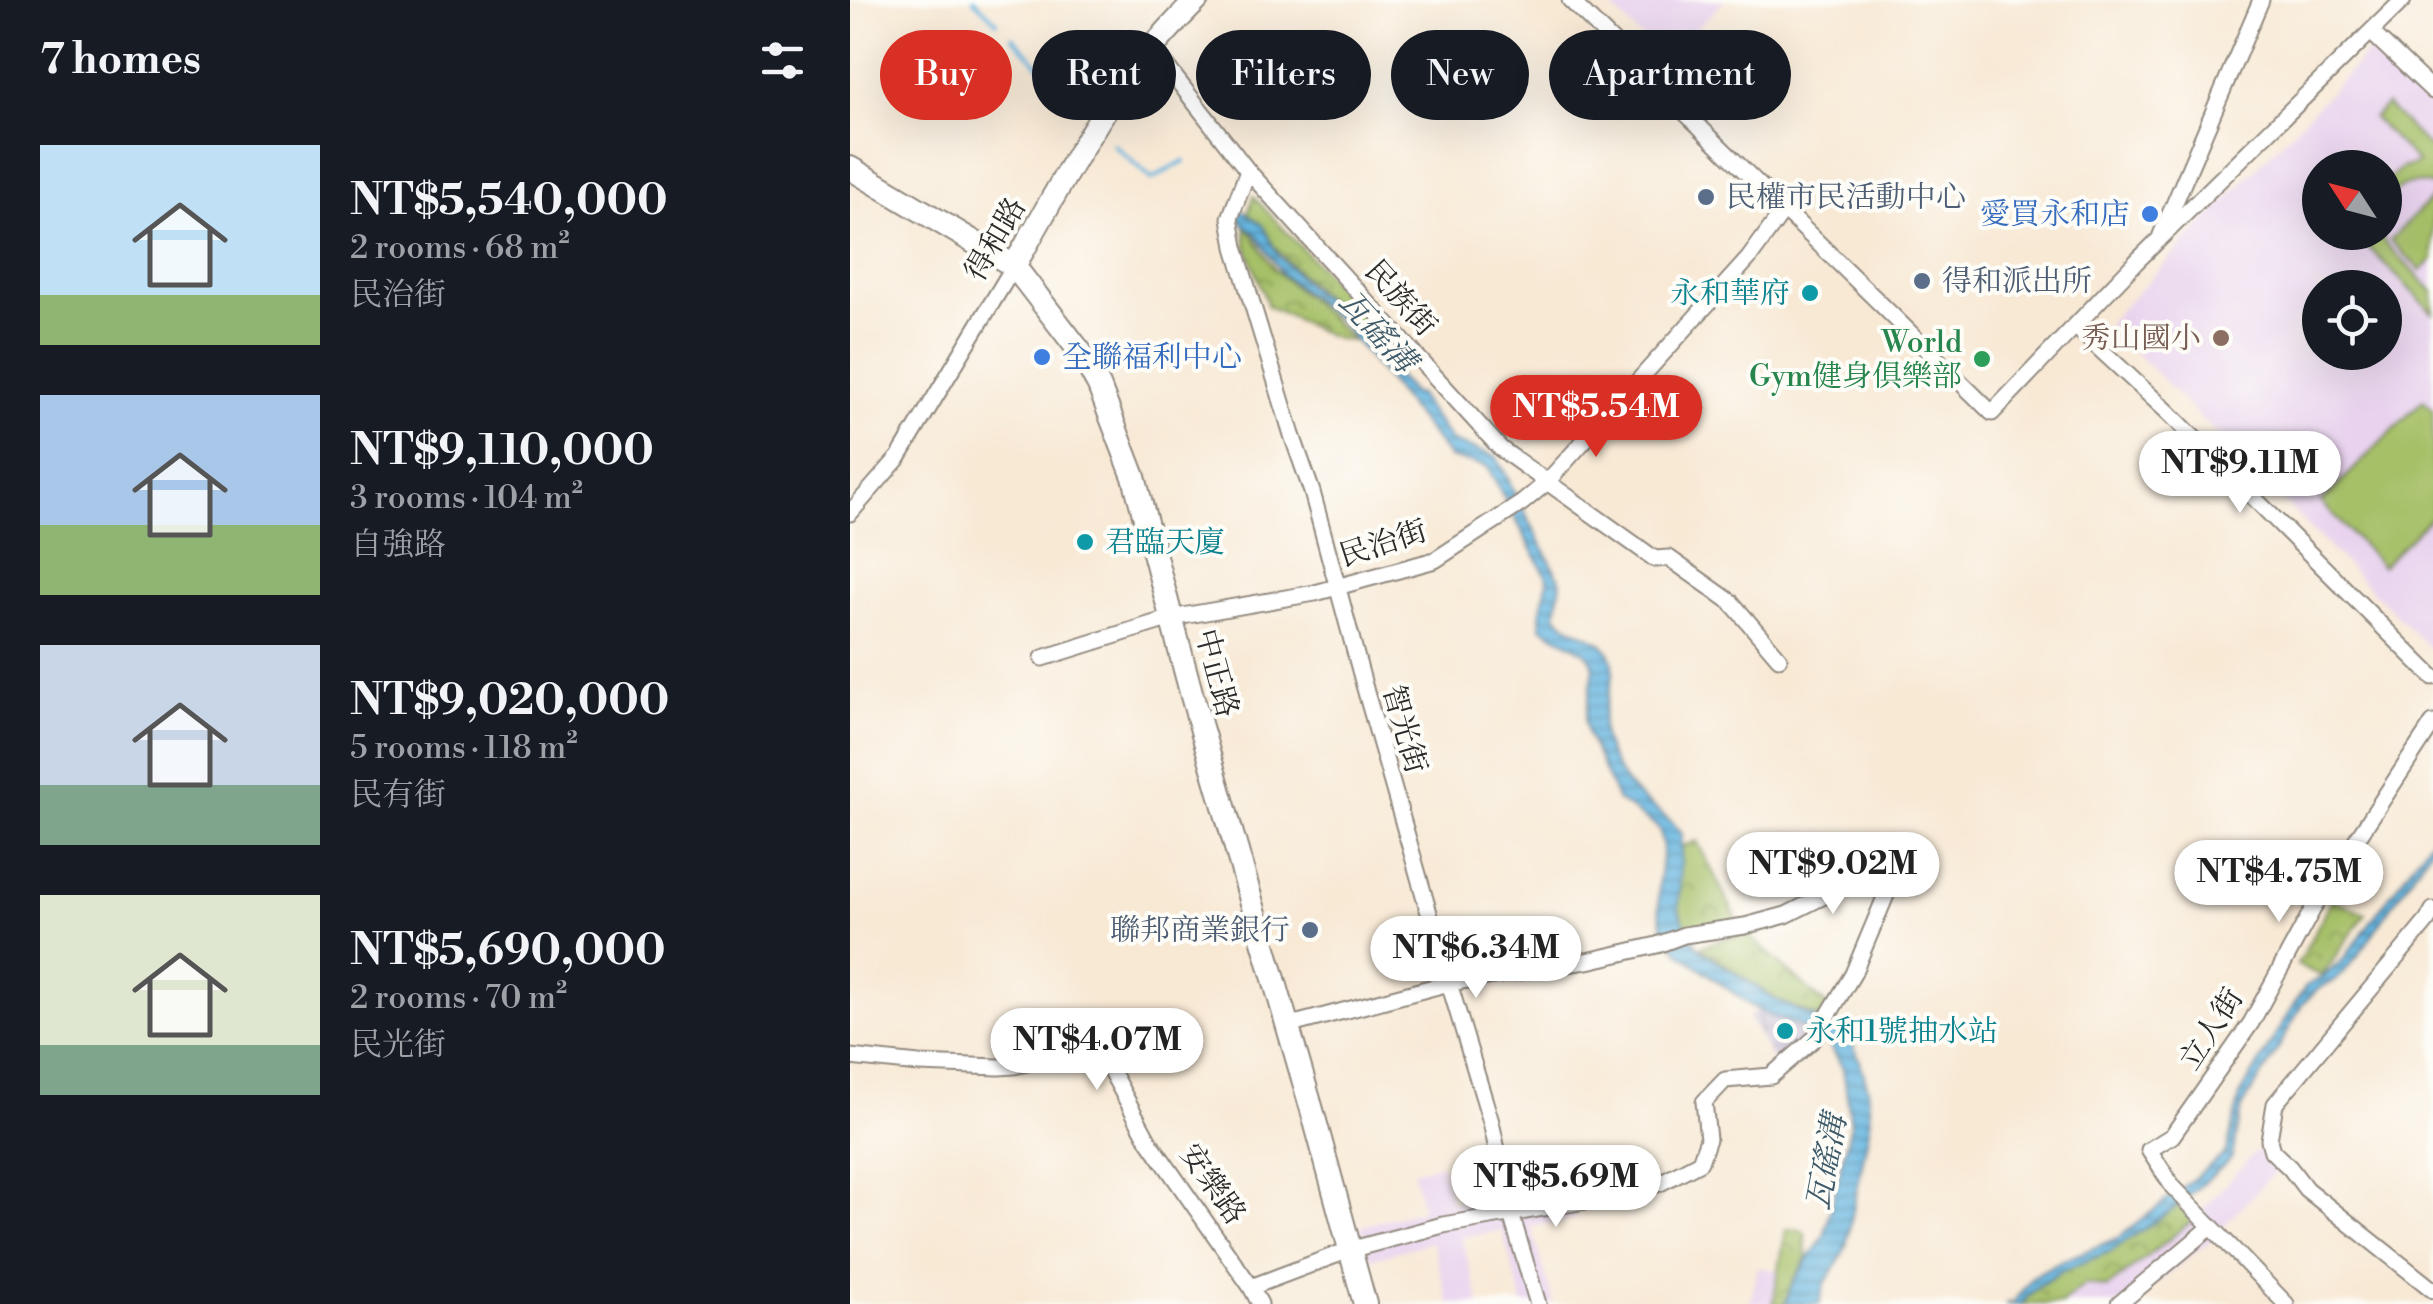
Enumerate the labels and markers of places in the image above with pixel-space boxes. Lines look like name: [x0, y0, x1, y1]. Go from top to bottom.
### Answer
place label: 民權市民活動中心: [1726, 179, 1966, 217]
marker: 民權市民活動中心: [1695, 186, 1717, 208]
place label: 愛買永和店: [1980, 196, 2130, 234]
marker: 愛買永和店: [2139, 203, 2161, 225]
place label: 得和派出所: [1942, 263, 2092, 301]
marker: 得和派出所: [1911, 270, 1933, 292]
place label: 永和華府: [1670, 275, 1790, 313]
marker: 永和華府: [1799, 282, 1821, 304]
place label: 秀山國小: [2081, 320, 2201, 358]
place label: World Gym健身俱樂部: [1749, 324, 1962, 396]
marker: 秀山國小: [2210, 327, 2232, 349]
place label: 全聯福利中心: [1062, 339, 1242, 377]
marker: 全聯福利中心: [1031, 346, 1053, 368]
marker: World Gym健身俱樂部: [1971, 348, 1993, 370]
pin: NT$5.54M: [1493, 375, 1699, 460]
pin: NT$9.11M: [2137, 431, 2343, 516]
place label: 君臨天廈: [1105, 524, 1225, 562]
marker: 君臨天廈: [1074, 531, 1096, 553]
pin: NT$9.02M: [1730, 832, 1936, 917]
pin: NT$4.75M: [2176, 840, 2382, 925]
place label: 聯邦商業銀行: [1110, 912, 1290, 950]
pin: NT$6.34M: [1373, 916, 1579, 1001]
marker: 聯邦商業銀行: [1299, 919, 1321, 941]
pin: NT$4.07M: [994, 1008, 1200, 1093]
place label: 永和1號抽水站: [1805, 1013, 1998, 1051]
marker: 永和1號抽水站: [1774, 1020, 1796, 1042]
pin: NT$5.69M: [1453, 1145, 1659, 1230]

